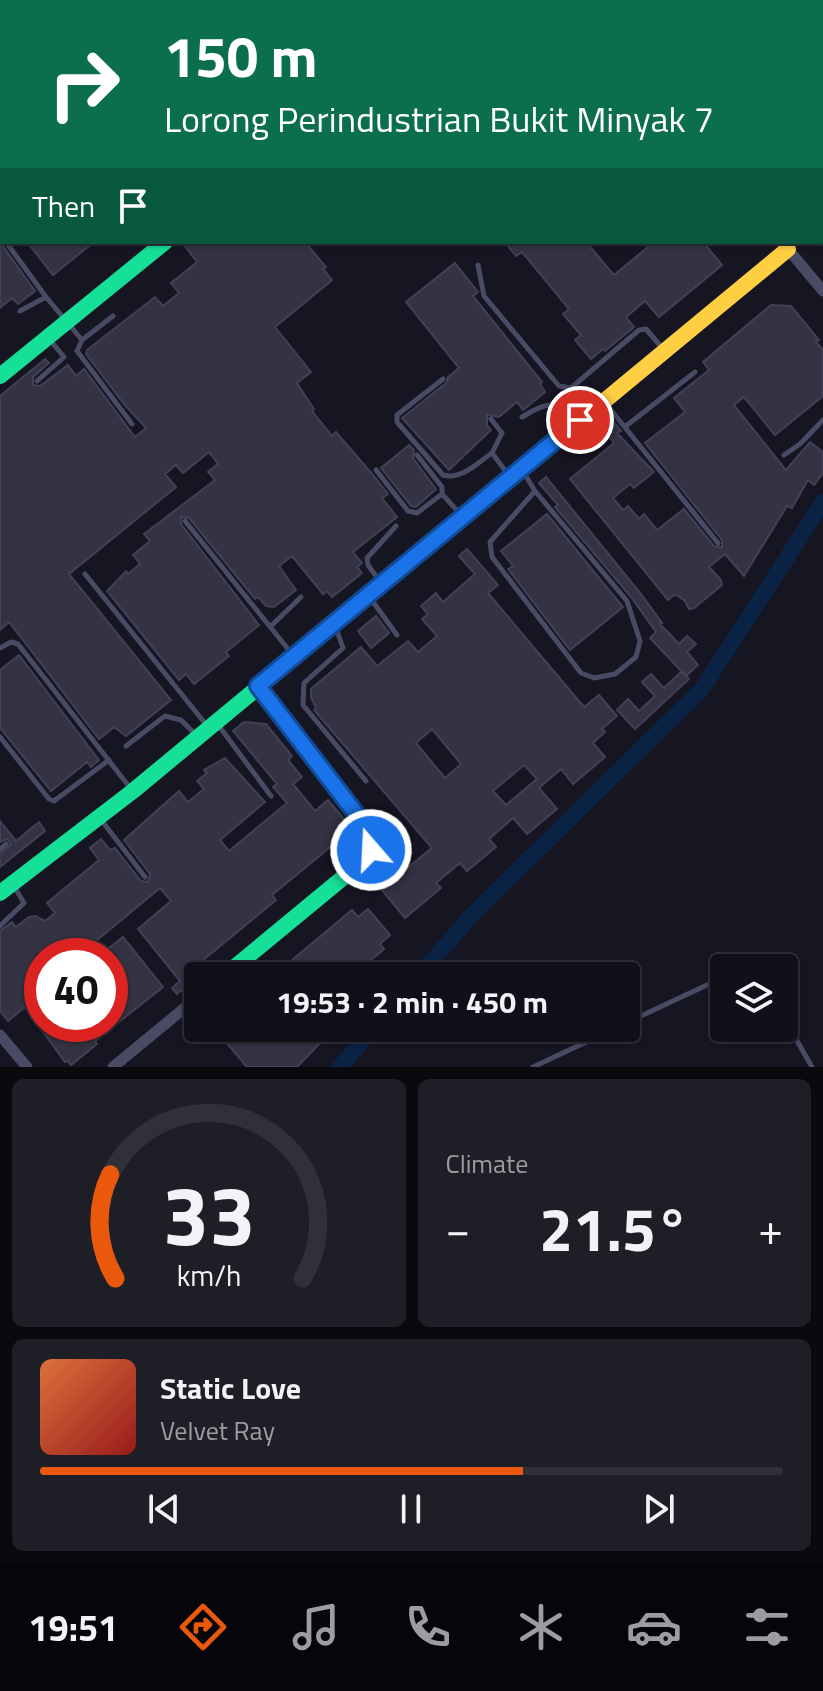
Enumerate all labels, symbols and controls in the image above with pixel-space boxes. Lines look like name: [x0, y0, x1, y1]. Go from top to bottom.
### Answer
text: 150 m: [164, 14, 317, 99]
icon: right: [32, 32, 136, 136]
text: Lorong Perindustrian Bukit Minyak 7: [164, 91, 714, 146]
text: Then: [32, 183, 95, 229]
icon: arrive: [111, 184, 155, 228]
pin: [546, 386, 614, 454]
icon: arrive: [558, 398, 602, 442]
position arrow: [329, 808, 413, 892]
speed limit sign: 40: [24, 938, 128, 1042]
map controls: [710, 954, 798, 1042]
button: layers: [710, 954, 798, 1042]
text: 19:53 · 2 min · 450 m: [276, 979, 548, 1025]
text: Climate: [446, 1144, 528, 1183]
text: 33: [162, 1151, 255, 1277]
text: 21.5°: [539, 1183, 689, 1274]
text: −: [446, 1195, 470, 1262]
text: +: [758, 1195, 783, 1262]
text: km/h: [176, 1254, 241, 1297]
text: Static Love: [160, 1365, 301, 1411]
text: Velvet Ray: [160, 1411, 275, 1450]
icon: previous: [142, 1487, 186, 1531]
icon: pause: [389, 1487, 433, 1531]
icon: next: [637, 1487, 681, 1531]
icon: directions: [175, 1599, 231, 1655]
icon: music: [288, 1599, 344, 1655]
icon: phone: [400, 1599, 456, 1655]
icon: climate: [513, 1599, 569, 1655]
icon: car: [626, 1599, 682, 1655]
icon: filters: [739, 1599, 795, 1655]
text: 19:51: [28, 1600, 118, 1655]

